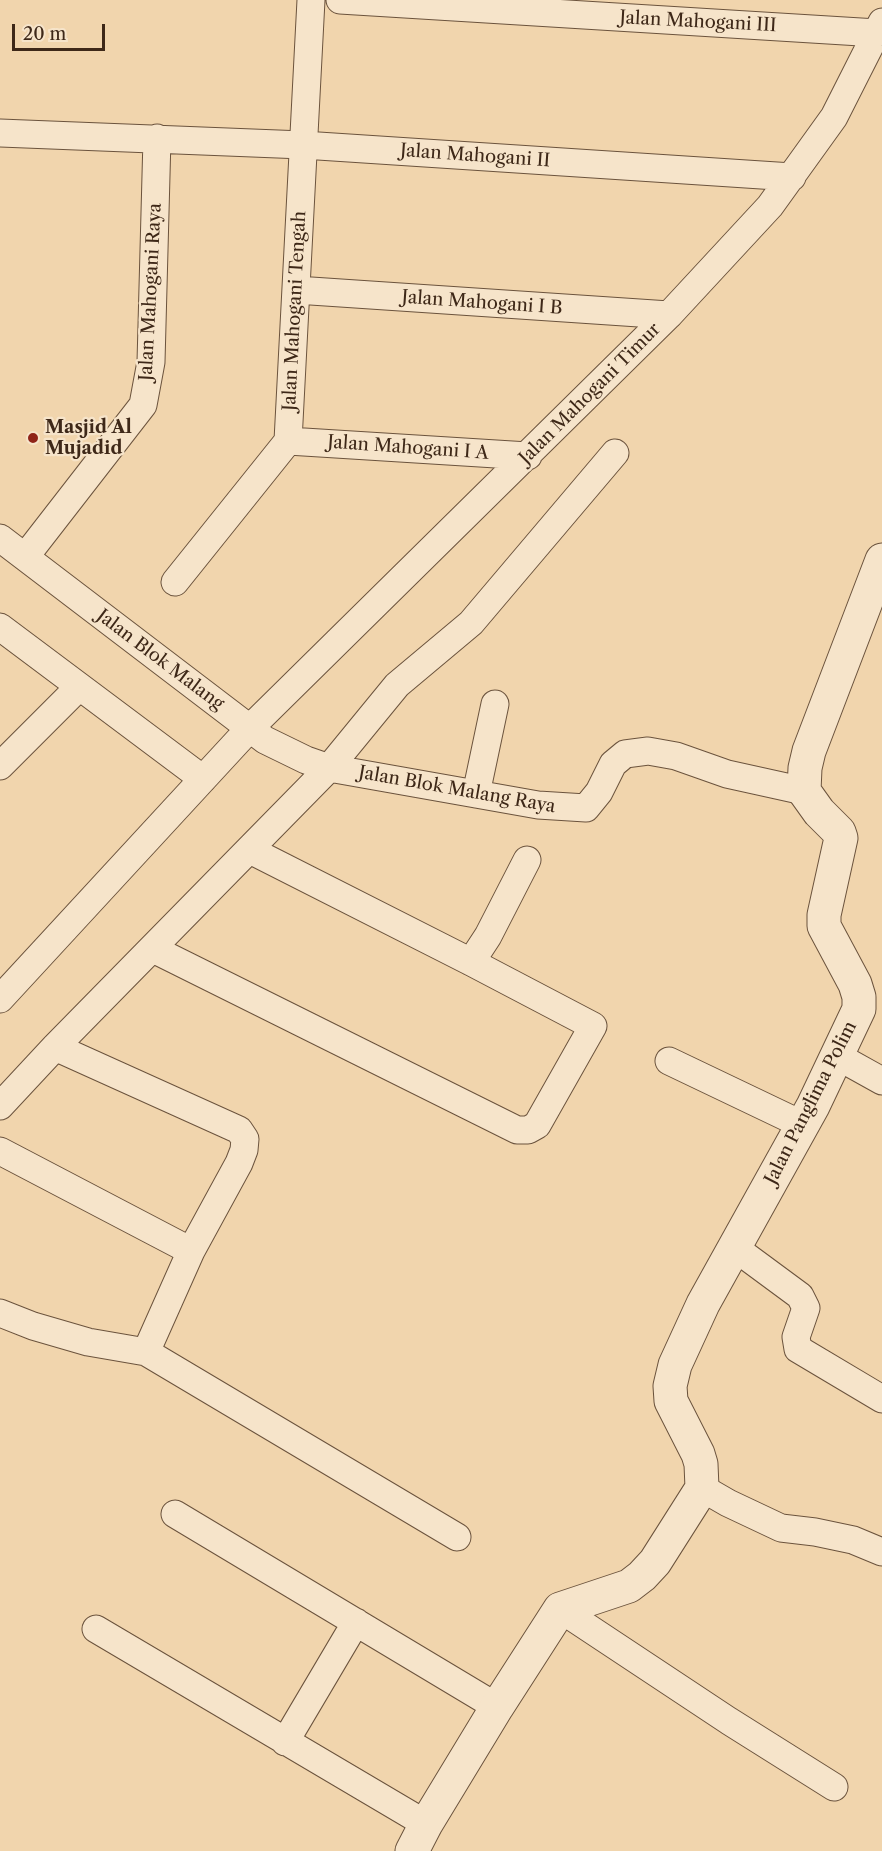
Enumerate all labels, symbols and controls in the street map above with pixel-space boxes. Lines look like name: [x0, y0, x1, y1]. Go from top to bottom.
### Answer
street label: Jalan Mahogani III: [619, 7, 777, 37]
scale bar: [15, 12, 108, 50]
text: 20 m: [23, 23, 66, 45]
street label: Jalan Mahogani II: [399, 140, 551, 172]
street label: Jalan Mahogani Raya: [136, 203, 166, 381]
street label: Jalan Mahogani Tengah: [279, 211, 311, 411]
street label: Jalan Mahogani I B: [401, 287, 563, 319]
street label: Jalan Mahogani Timur: [515, 319, 665, 469]
place label: Masjid Al Mujadid: [45, 417, 132, 460]
marker: Masjid Al Mujadid: [26, 431, 40, 445]
street label: Jalan Mahogani I A: [327, 432, 489, 464]
street label: Jalan Blok Malang: [92, 605, 228, 715]
street label: Jalan Blok Malang Raya: [357, 762, 557, 818]
street label: Jalan Panglima Polim: [760, 1018, 862, 1188]

